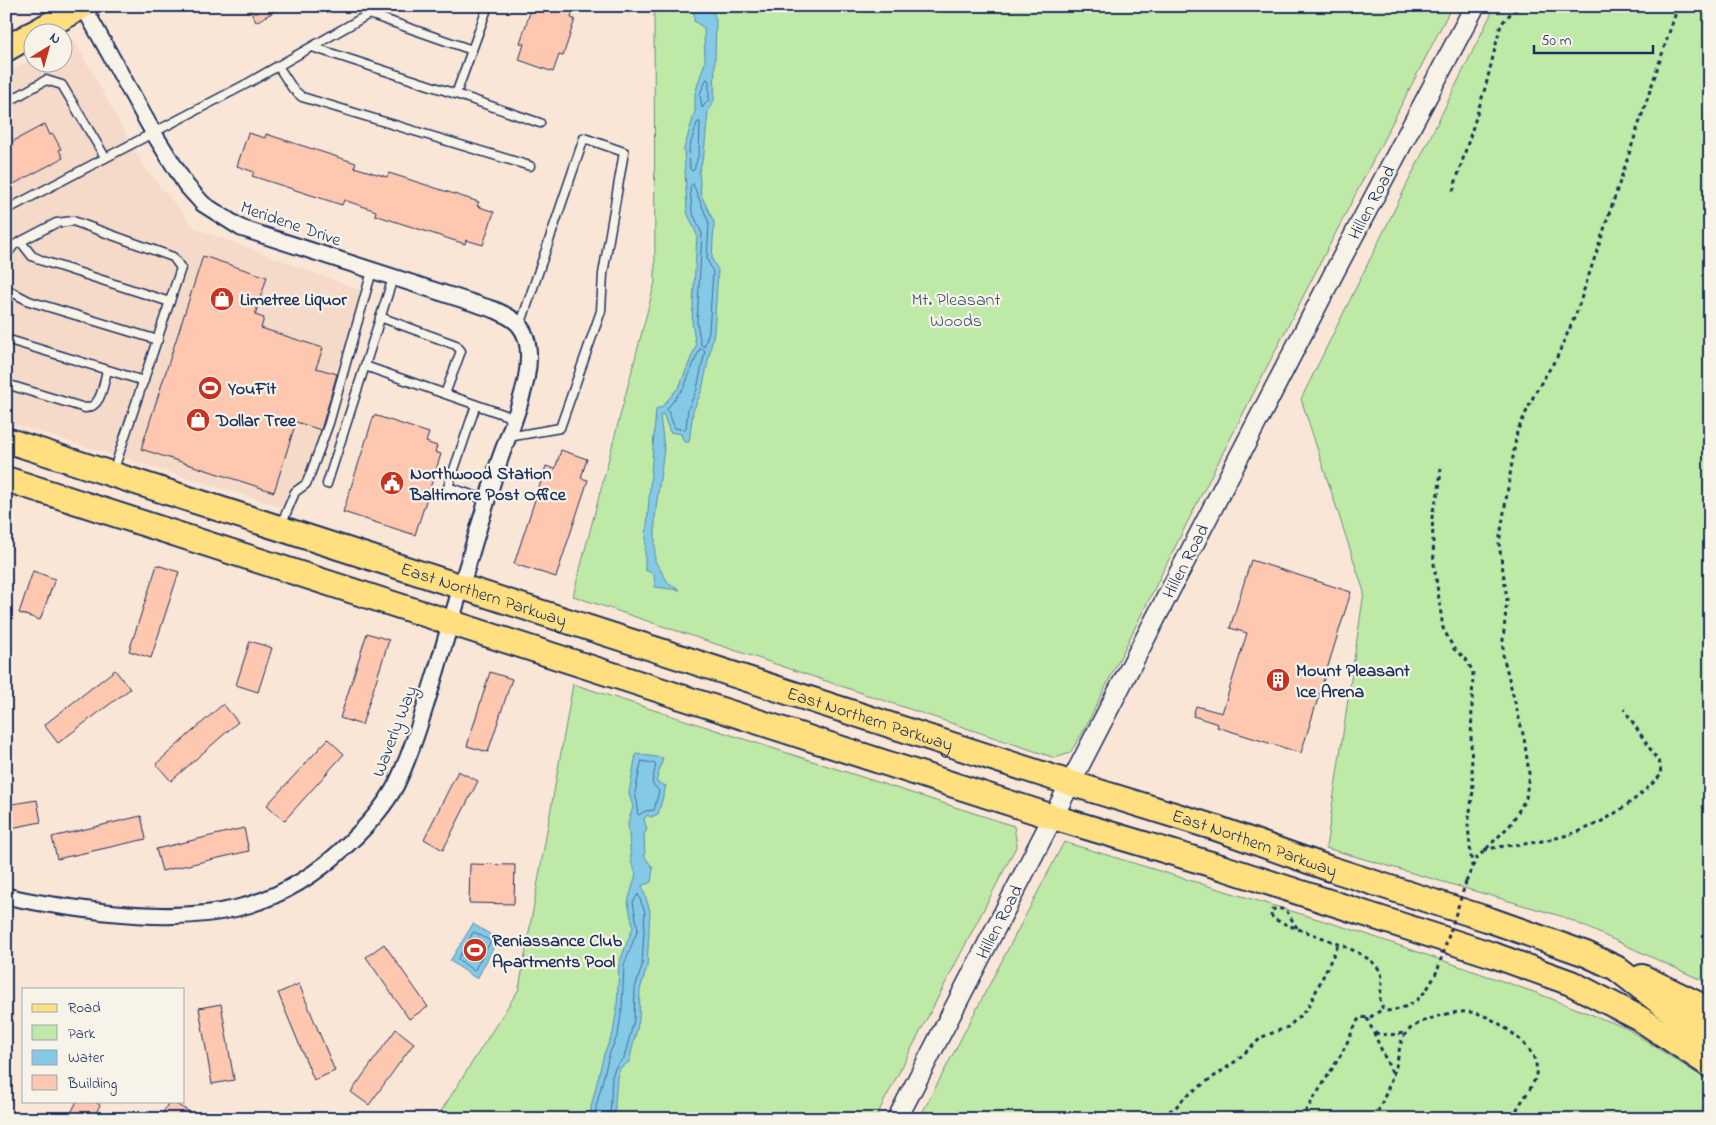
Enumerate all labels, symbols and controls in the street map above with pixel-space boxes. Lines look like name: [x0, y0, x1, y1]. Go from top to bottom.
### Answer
north arrow: [22, 22, 72, 72]
scale bar: [1534, 22, 1652, 54]
text: N: [45, 28, 65, 50]
text: 50 m: [1541, 30, 1572, 52]
street label: Hillen Road: [1343, 162, 1403, 245]
street label: Meridene Drive: [236, 196, 345, 255]
shop icon: Limetree Liquor: [209, 286, 235, 312]
place label: Limetree Liquor: [240, 288, 347, 314]
park label: Mt. Pleasant Woods: [911, 288, 1001, 335]
sports icon: YouFit: [197, 375, 223, 401]
place label: YouFit: [227, 377, 277, 403]
shop icon: Dollar Tree: [185, 407, 211, 433]
place label: Dollar Tree: [215, 409, 297, 435]
place label: Northwood Station Baltimore Post Office: [409, 462, 567, 509]
public building icon: Northwood Station Baltimore Post Office: [379, 470, 405, 496]
street label: Hillen Road: [1157, 520, 1217, 604]
street label: East Northern Parkway: [397, 557, 570, 635]
place label: Mount Pleasant Ice Arena: [1296, 659, 1411, 706]
building icon: Mount Pleasant Ice Arena: [1265, 667, 1291, 693]
street label: Waverly Way: [367, 682, 425, 781]
street label: East Northern Parkway: [783, 682, 956, 759]
street label: East Northern Parkway: [1168, 804, 1340, 885]
street label: Hillen Road: [971, 881, 1031, 964]
place label: Reniassance Club Apartments Pool: [492, 929, 622, 976]
sports icon: Reniassance Club Apartments Pool: [462, 937, 488, 963]
legend: [22, 988, 185, 1102]
text: Road: [68, 997, 101, 1019]
text: Park: [68, 1023, 96, 1045]
text: Water: [68, 1047, 104, 1069]
text: Building: [67, 1073, 117, 1096]

